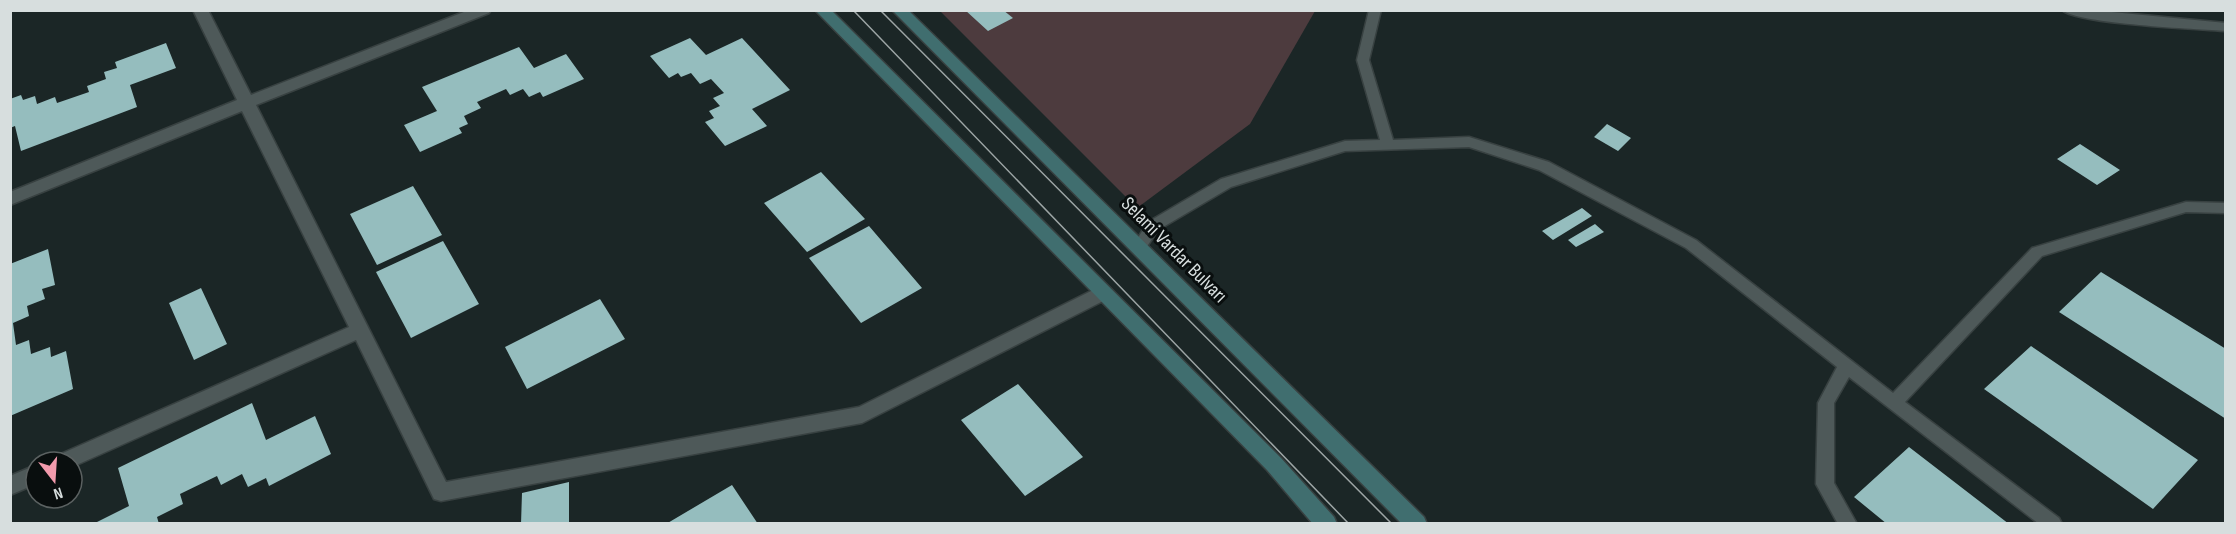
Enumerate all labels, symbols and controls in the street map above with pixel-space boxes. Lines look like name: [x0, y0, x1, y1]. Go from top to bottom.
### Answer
street label: Selami Vardar Bulvarı: [1116, 192, 1232, 308]
north arrow: [24, 450, 84, 510]
text: N: [51, 483, 65, 503]

